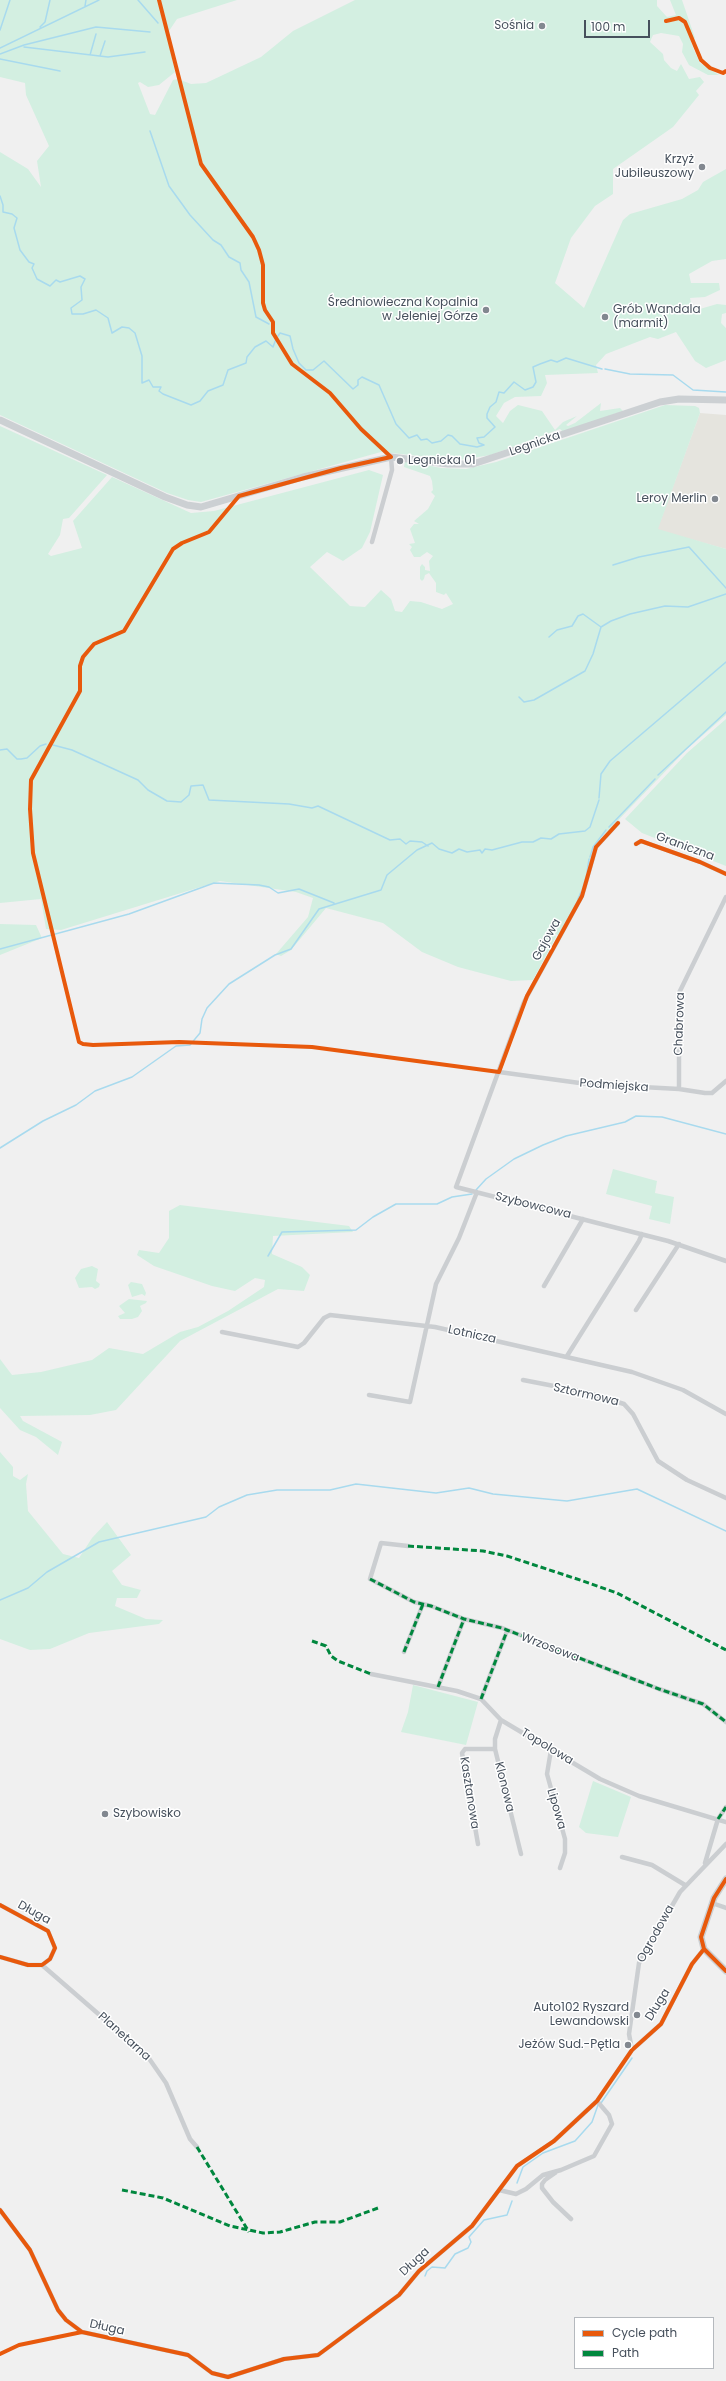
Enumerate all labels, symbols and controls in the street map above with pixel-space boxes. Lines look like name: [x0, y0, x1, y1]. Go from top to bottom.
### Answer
scale bar: [586, 12, 652, 38]
text: 100 m: [591, 18, 625, 35]
place label: Sośnia: [494, 19, 534, 33]
marker: Sośnia: [537, 21, 547, 31]
place label: Krzyż Jubileuszowy: [615, 153, 694, 181]
marker: Krzyż Jubileuszowy: [697, 162, 707, 172]
place label: Średniowieczna Kopalnia w Jeleniej Górze: [328, 296, 478, 324]
place label: Grób Wandala (marmit): [613, 303, 701, 331]
marker: Średniowieczna Kopalnia w Jeleniej Górze: [481, 305, 491, 315]
marker: Grób Wandala (marmit): [600, 312, 610, 322]
street label: Legnicka: [508, 429, 562, 459]
place label: Legnicka 01: [408, 454, 476, 468]
marker: Legnicka 01: [395, 456, 405, 466]
place label: Leroy Merlin: [636, 492, 707, 506]
marker: Leroy Merlin: [710, 494, 720, 504]
street label: Graniczna: [654, 830, 716, 864]
street label: Gajowa: [530, 916, 564, 964]
street label: Chabrowa: [672, 992, 688, 1056]
street label: Podmiejska: [579, 1076, 649, 1096]
street label: Szybowcowa: [494, 1190, 572, 1222]
street label: Lotnicza: [447, 1323, 497, 1347]
street label: Sztormowa: [552, 1380, 620, 1410]
street label: Wrzosowa: [519, 1630, 581, 1666]
street label: Topolowa: [518, 1726, 576, 1768]
street label: Kasztanowa: [456, 1756, 482, 1830]
street label: Klonowa: [491, 1760, 517, 1814]
street label: Lipowa: [543, 1787, 569, 1831]
place label: Szybowisko: [113, 1807, 181, 1821]
marker: Szybowisko: [100, 1809, 110, 1819]
street label: Długa: [15, 1898, 53, 1928]
street label: Ogrodowa: [634, 1903, 678, 1965]
street label: Długa: [643, 1986, 673, 2024]
place label: Auto102 Ryszard Lewandowski: [533, 2001, 629, 2029]
street label: Planetarna: [95, 2010, 153, 2064]
marker: Auto102 Ryszard Lewandowski: [632, 2010, 642, 2020]
place label: Jeżów Sud.-Pętla: [518, 2038, 620, 2052]
marker: Jeżów Sud.-Pętla: [623, 2040, 633, 2050]
street label: Długa: [397, 2245, 433, 2279]
street label: Długa: [88, 2317, 126, 2339]
legend: [574, 2317, 714, 2369]
text: Cycle path: [612, 2324, 677, 2341]
text: Path: [612, 2344, 639, 2361]

